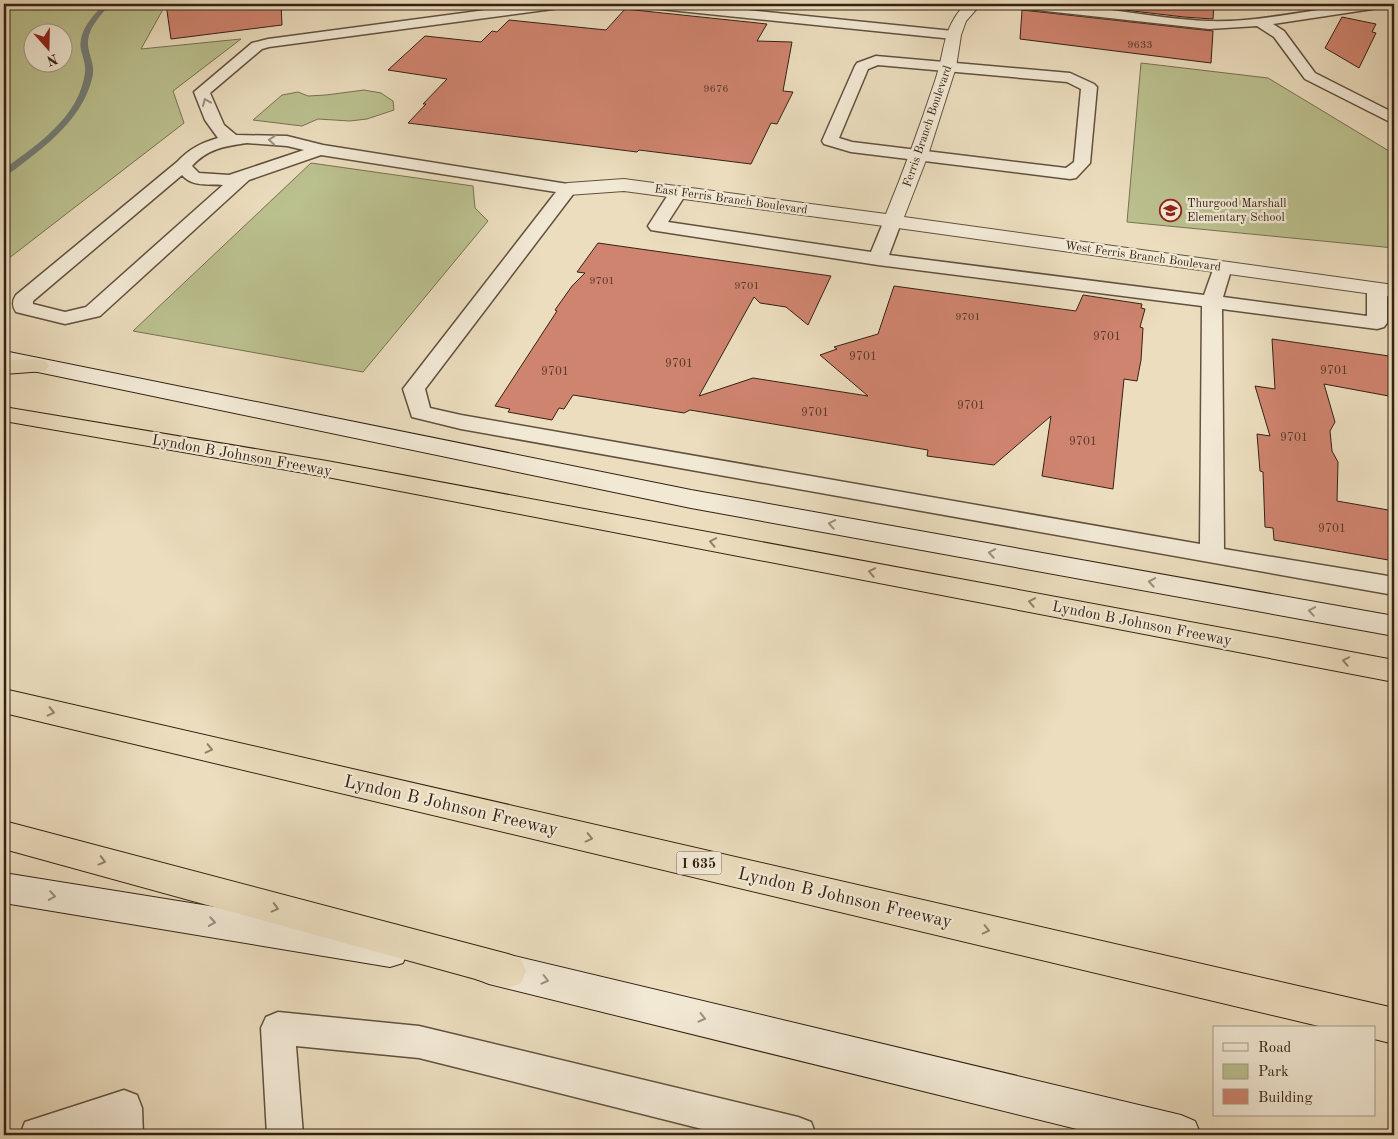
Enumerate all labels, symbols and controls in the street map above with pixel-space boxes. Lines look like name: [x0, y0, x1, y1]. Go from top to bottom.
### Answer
north arrow: [22, 22, 72, 72]
house number: 9633: [1127, 40, 1153, 51]
text: N: [44, 51, 60, 68]
street label: Ferris Branch Boulevard: [901, 64, 954, 189]
house number: 9676: [703, 84, 729, 95]
one-way arrow: [201, 98, 212, 107]
one-way arrow: [268, 134, 276, 145]
street label: East Ferris Branch Boulevard: [653, 183, 808, 217]
school or university icon: Thurgood Marshall Elementary School: [1159, 198, 1183, 222]
place label: Thurgood Marshall Elementary School: [1187, 198, 1286, 224]
street label: West Ferris Branch Boulevard: [1064, 240, 1222, 274]
house number: 9701: [589, 276, 615, 287]
house number: 9701: [734, 281, 760, 292]
house number: 9701: [955, 312, 981, 323]
house number: 9701: [1093, 331, 1121, 343]
house number: 9701: [849, 351, 877, 363]
house number: 9701: [665, 358, 693, 370]
house number: 9701: [1320, 365, 1348, 377]
house number: 9701: [541, 366, 569, 378]
house number: 9701: [957, 400, 985, 412]
house number: 9701: [801, 407, 829, 419]
house number: 9701: [1280, 432, 1308, 444]
street label: Lyndon B Johnson Freeway: [150, 433, 333, 480]
house number: 9701: [1069, 436, 1097, 448]
one-way arrow: [828, 520, 836, 530]
house number: 9701: [1318, 523, 1346, 535]
one-way arrow: [708, 537, 717, 547]
one-way arrow: [988, 549, 996, 559]
one-way arrow: [868, 567, 877, 578]
one-way arrow: [1148, 577, 1156, 588]
one-way arrow: [1028, 597, 1036, 608]
street label: Lyndon B Johnson Freeway: [1051, 600, 1233, 649]
one-way arrow: [1307, 606, 1316, 616]
one-way arrow: [1342, 657, 1351, 667]
one-way arrow: [47, 706, 56, 717]
one-way arrow: [205, 743, 214, 754]
street label: Lyndon B Johnson Freeway: [342, 773, 560, 839]
one-way arrow: [585, 832, 594, 843]
road number: I 635: [676, 851, 722, 874]
one-way arrow: [97, 855, 106, 866]
street label: Lyndon B Johnson Freeway: [736, 865, 954, 931]
one-way arrow: [47, 890, 56, 900]
one-way arrow: [271, 902, 280, 913]
one-way arrow: [209, 916, 217, 927]
one-way arrow: [982, 924, 991, 935]
one-way arrow: [540, 974, 548, 984]
one-way arrow: [698, 1012, 707, 1023]
legend: [1213, 1026, 1376, 1116]
text: Road: [1258, 1041, 1292, 1056]
text: Park: [1258, 1065, 1289, 1080]
text: Building: [1258, 1091, 1313, 1106]

